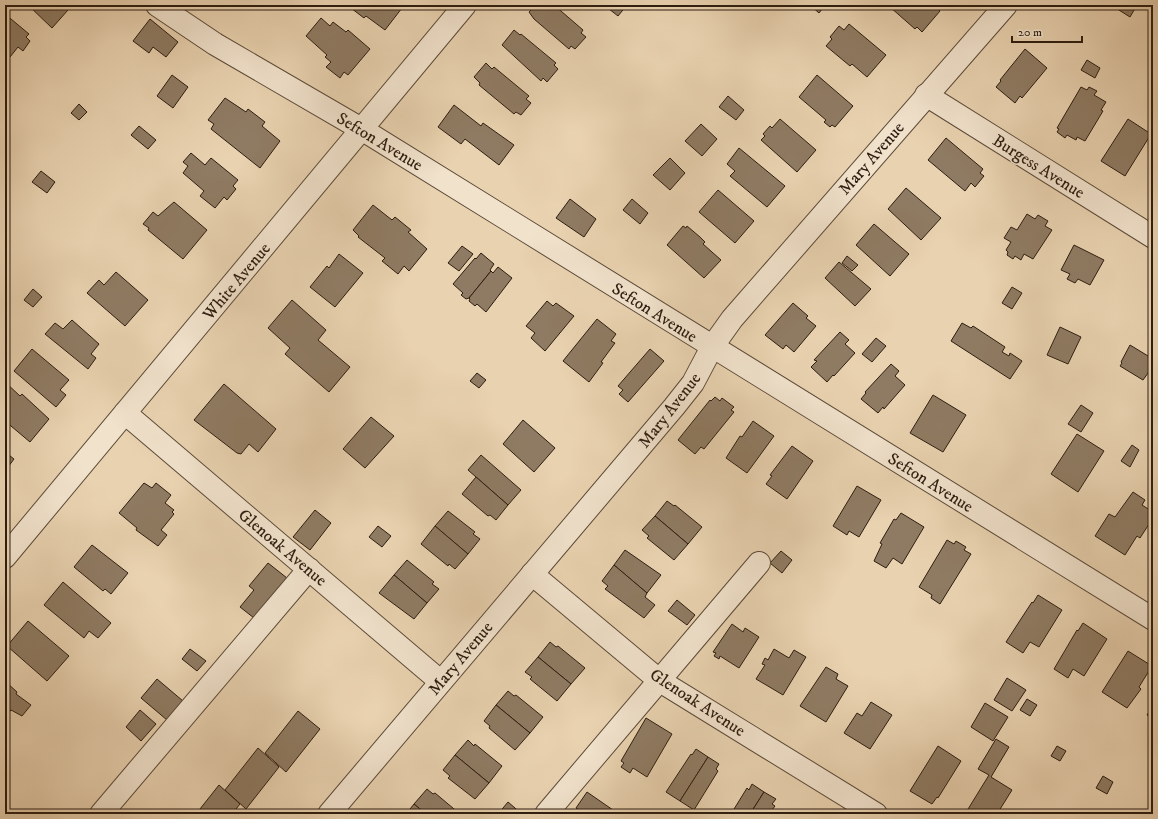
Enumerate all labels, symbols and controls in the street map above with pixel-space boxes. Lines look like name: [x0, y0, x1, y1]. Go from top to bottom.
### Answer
scale bar: [1012, 18, 1082, 44]
text: 20 m: [1018, 25, 1042, 40]
street label: Sefton Avenue: [332, 108, 427, 176]
street label: Mary Avenue: [834, 118, 910, 200]
street label: Burgess Avenue: [988, 130, 1089, 204]
street label: White Avenue: [197, 238, 276, 326]
street label: Sefton Avenue: [608, 278, 701, 348]
street label: Mary Avenue: [633, 368, 706, 453]
street label: Sefton Avenue: [884, 448, 977, 518]
street label: Glenoak Avenue: [233, 504, 331, 591]
street label: Mary Avenue: [423, 617, 498, 700]
street label: Glenoak Avenue: [646, 664, 749, 742]

